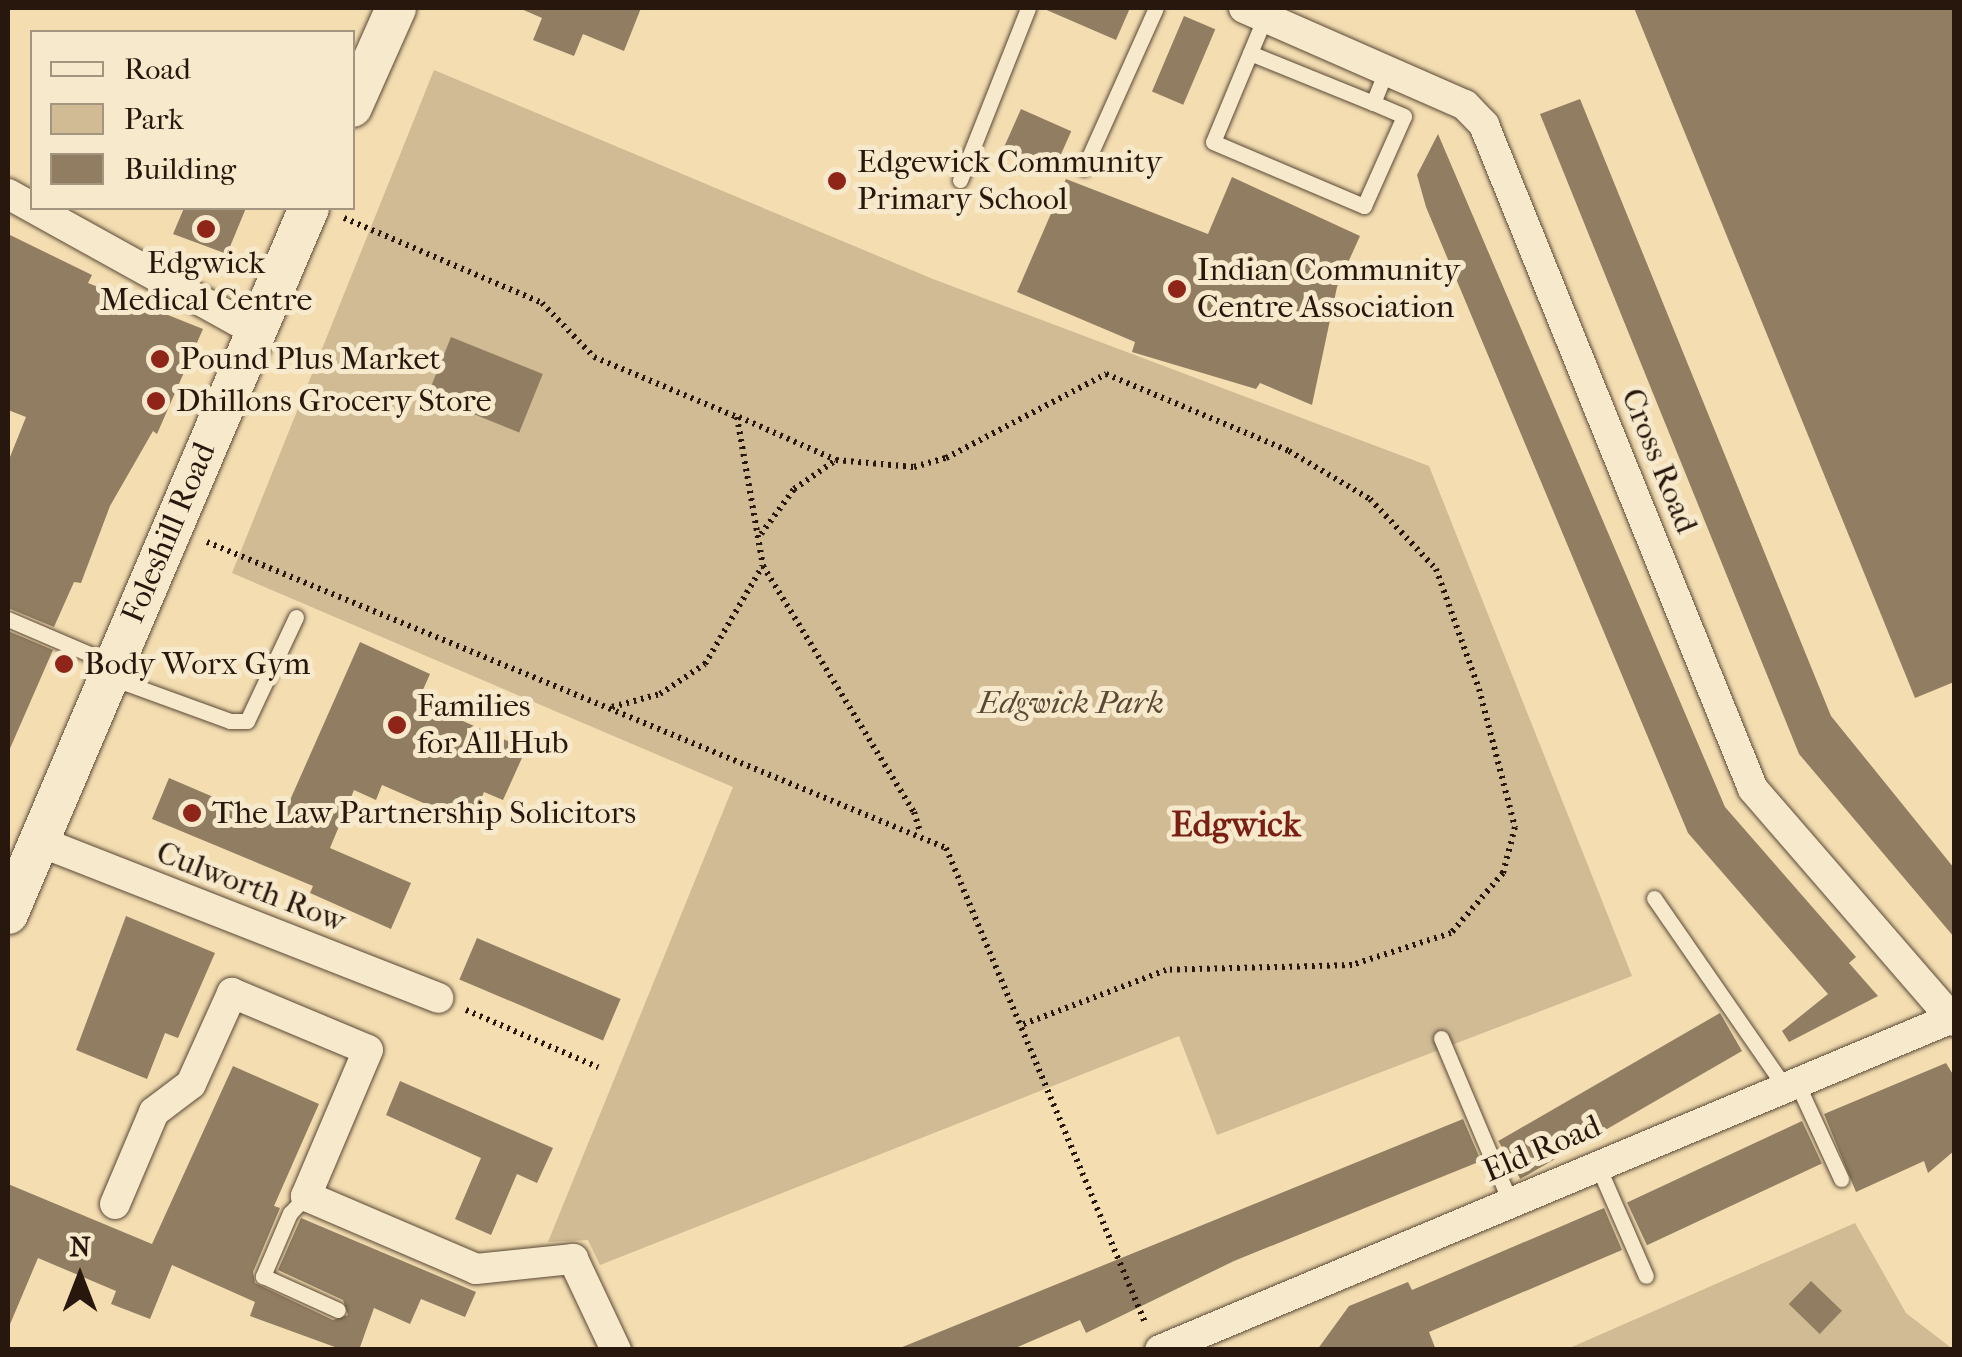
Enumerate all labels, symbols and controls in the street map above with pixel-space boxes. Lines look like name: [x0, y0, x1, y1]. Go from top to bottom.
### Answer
legend: [30, 30, 355, 210]
text: Road: [124, 52, 191, 87]
text: Park: [124, 102, 184, 137]
place label: Edgewick Community Primary School: [857, 144, 1162, 219]
text: Building: [124, 152, 236, 187]
marker: Edgewick Community Primary School: [826, 170, 848, 192]
marker: Edgwick Medical Centre: [195, 218, 217, 240]
place label: Edgwick Medical Centre: [100, 245, 312, 320]
place label: Indian Community Centre Association: [1197, 252, 1460, 327]
marker: Indian Community Centre Association: [1166, 278, 1188, 300]
place label: Pound Plus Market: [180, 340, 441, 378]
marker: Pound Plus Market: [149, 348, 171, 370]
place label: Dhillons Grocery Store: [176, 382, 492, 420]
street label: Cross Road: [1613, 383, 1705, 539]
marker: Dhillons Grocery Store: [145, 390, 167, 412]
street label: Foleshill Road: [114, 437, 224, 629]
place label: Body Worx Gym: [84, 645, 310, 683]
marker: Body Worx Gym: [53, 653, 75, 675]
park label: Edgwick Park: [978, 684, 1164, 722]
place label: Families for All Hub: [417, 688, 568, 763]
marker: Families for All Hub: [386, 714, 408, 736]
place label: The Law Partnership Solicitors: [212, 794, 636, 832]
marker: The Law Partnership Solicitors: [181, 802, 203, 824]
district label: Edgwick: [1171, 804, 1301, 846]
street label: Culworth Row: [151, 833, 351, 941]
street label: Eld Road: [1478, 1107, 1606, 1191]
north arrow: [30, 1227, 130, 1327]
text: N: [69, 1230, 91, 1263]

